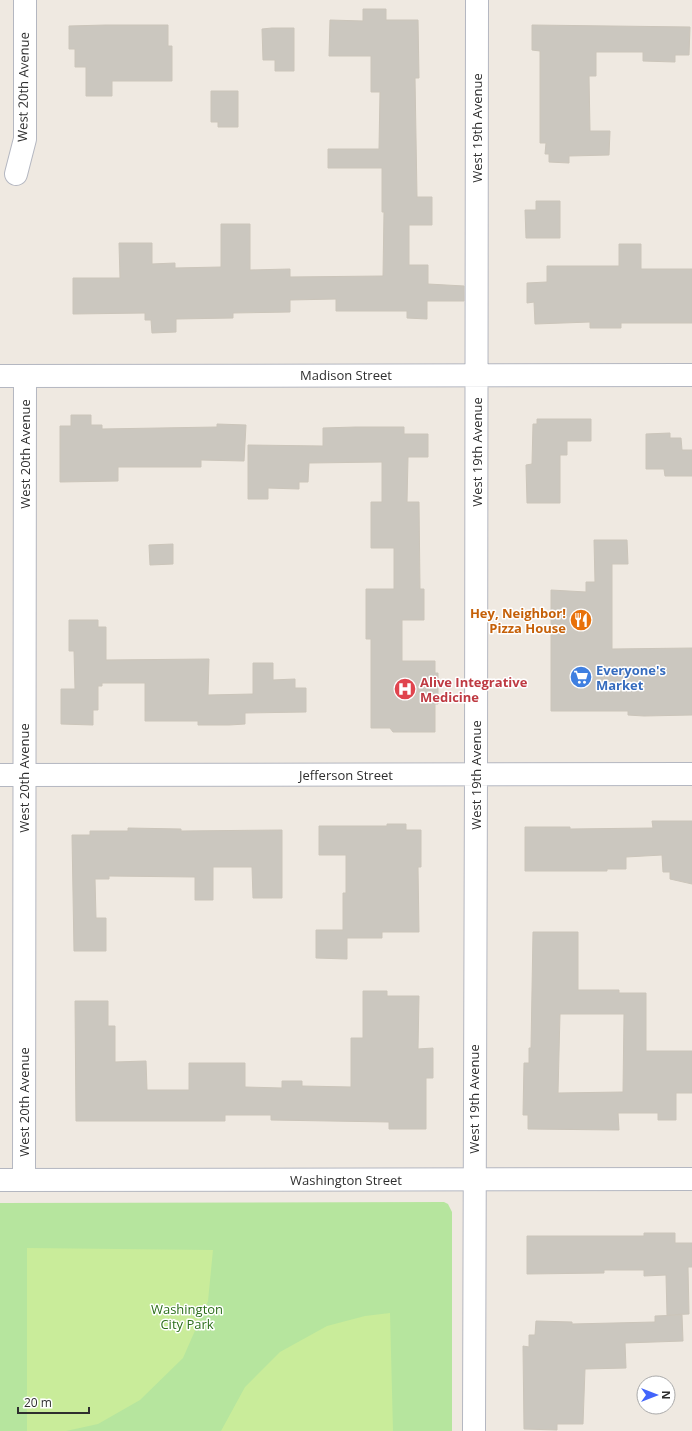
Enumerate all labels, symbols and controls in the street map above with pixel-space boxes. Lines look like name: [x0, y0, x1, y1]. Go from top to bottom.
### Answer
street label: West 20th Avenue: [13, 32, 33, 142]
street label: West 19th Avenue: [468, 73, 486, 183]
street label: Madison Street: [300, 366, 392, 384]
street label: West 19th Avenue: [468, 397, 486, 507]
street label: West 20th Avenue: [16, 399, 34, 509]
place label: Hey, Neighbor! Pizza House: [470, 604, 566, 637]
restaurant icon: Hey, Neighbor! Pizza House: [568, 607, 594, 633]
place label: Everyone's Market: [596, 661, 666, 694]
supermarket icon: Everyone's Market: [568, 664, 594, 690]
place label: Alive Integrative Medicine: [420, 673, 528, 706]
hospital icon: Alive Integrative Medicine: [392, 676, 418, 702]
street label: West 19th Avenue: [467, 720, 485, 830]
street label: West 20th Avenue: [15, 723, 33, 833]
street label: Jefferson Street: [297, 766, 393, 784]
street label: West 19th Avenue: [465, 1044, 483, 1154]
street label: West 20th Avenue: [15, 1047, 33, 1157]
street label: Washington Street: [290, 1171, 402, 1189]
park label: Washington City Park: [151, 1300, 223, 1333]
north arrow: [636, 1375, 676, 1415]
scale bar: [18, 1389, 89, 1415]
text: N: [659, 1391, 674, 1399]
text: 20 m: [24, 1394, 52, 1411]

